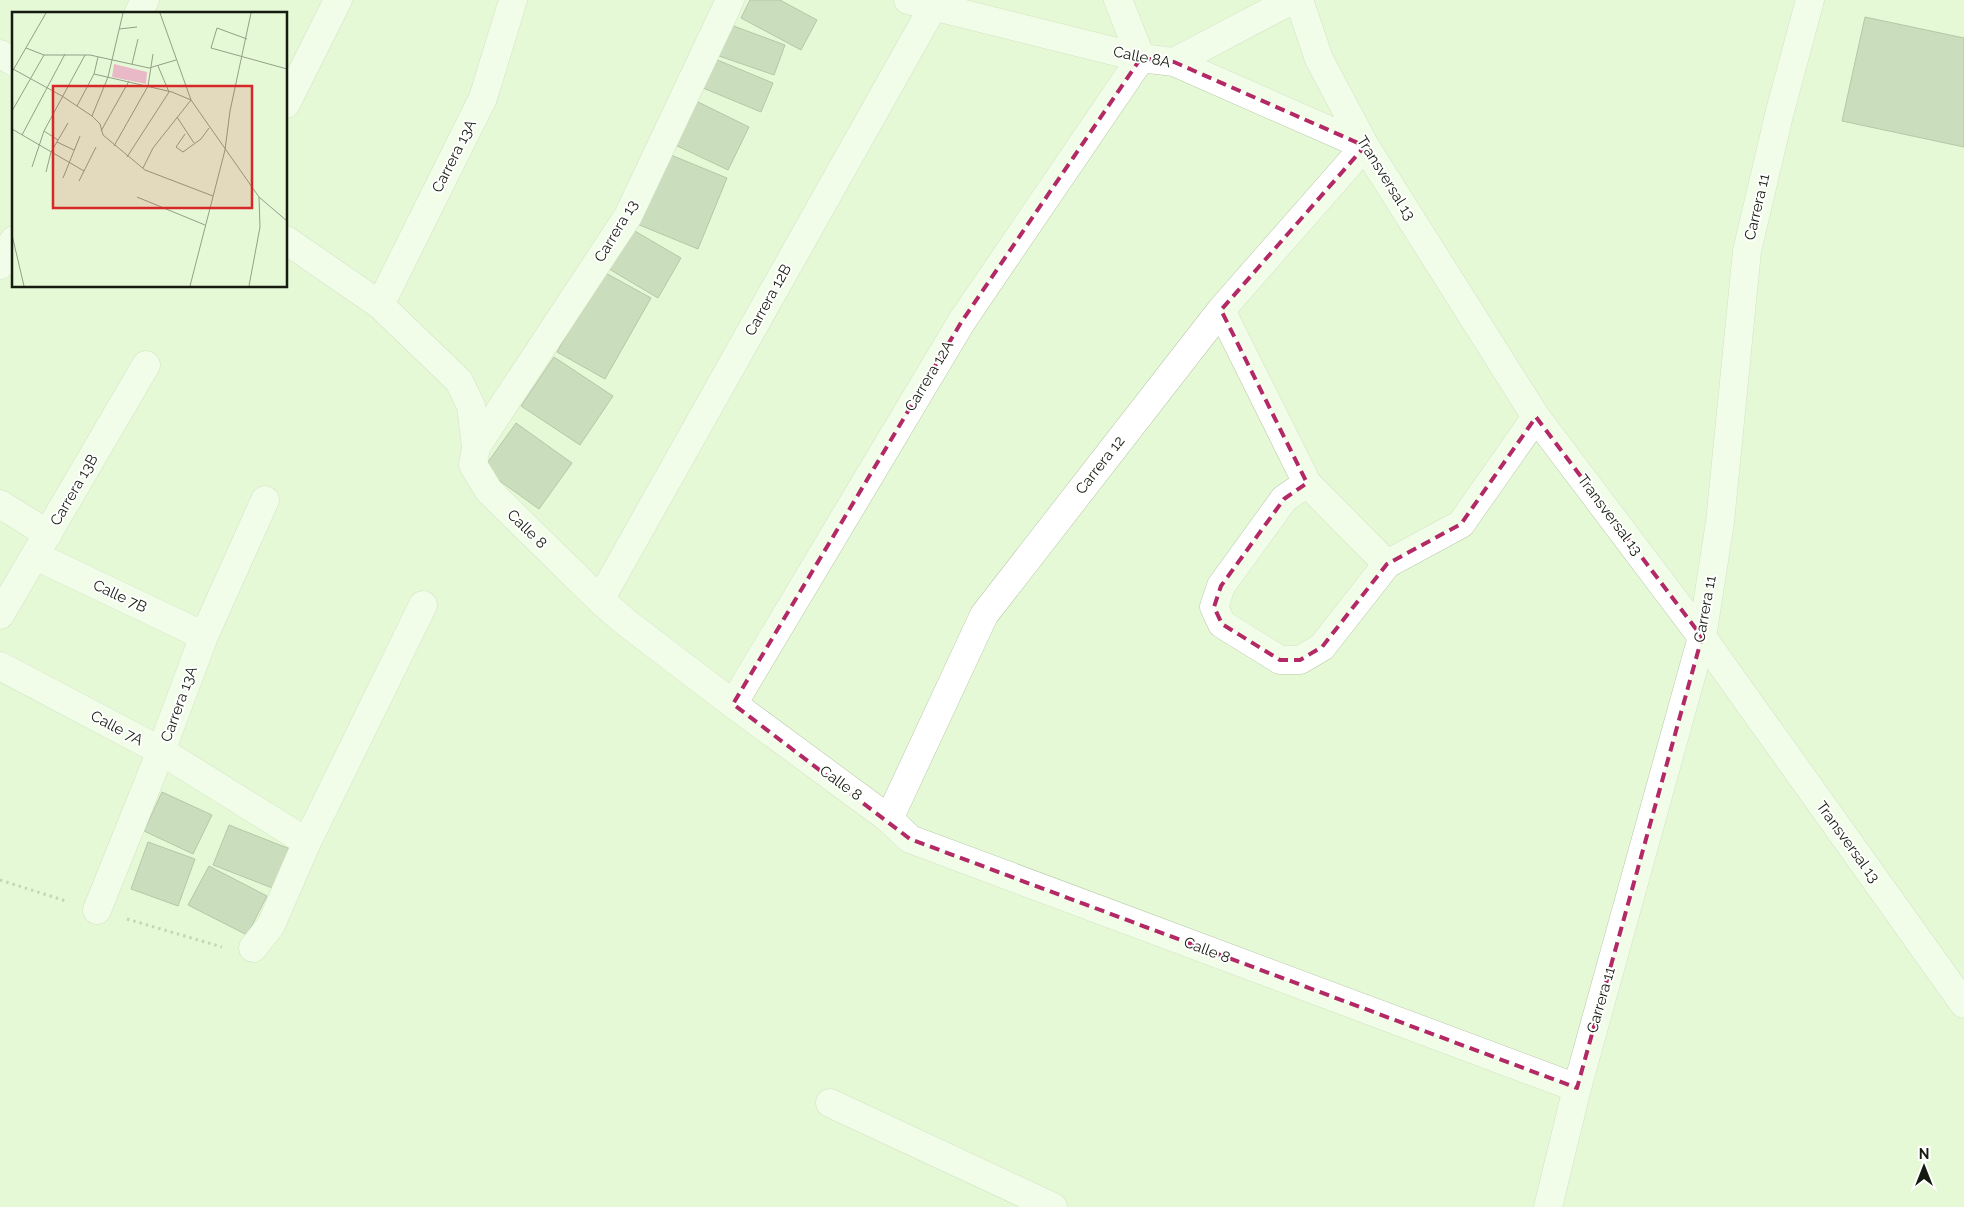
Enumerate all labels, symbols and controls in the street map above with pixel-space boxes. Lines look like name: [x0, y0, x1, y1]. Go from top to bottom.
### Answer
inset map: [12, 12, 288, 288]
street label: Calle 8A: [1112, 43, 1172, 71]
street label: Carrera 13A: [428, 117, 480, 195]
street label: Transversal 13: [1353, 132, 1419, 224]
street label: Carrera 11: [1741, 171, 1774, 242]
street label: Carrera 13: [590, 197, 642, 265]
street label: Carrera 12B: [741, 261, 795, 339]
street label: Carrera 12A: [901, 337, 957, 415]
street label: Carrera 12: [1072, 432, 1128, 498]
street label: Carrera 13B: [46, 451, 102, 529]
street label: Transversal 13: [1574, 471, 1646, 559]
street label: Calle 8: [503, 506, 551, 552]
street label: Carrera 11: [1690, 574, 1720, 644]
street label: Calle 7B: [90, 576, 150, 616]
street label: Carrera 13A: [157, 664, 201, 744]
street label: Calle 7A: [88, 707, 146, 749]
street label: Calle 8: [816, 762, 866, 804]
street label: Transversal 13: [1812, 798, 1884, 886]
street label: Calle 8: [1181, 933, 1233, 967]
street label: Carrera 11: [1583, 964, 1619, 1035]
north arrow: [1899, 1142, 1949, 1192]
text: N: [1919, 1146, 1929, 1162]

